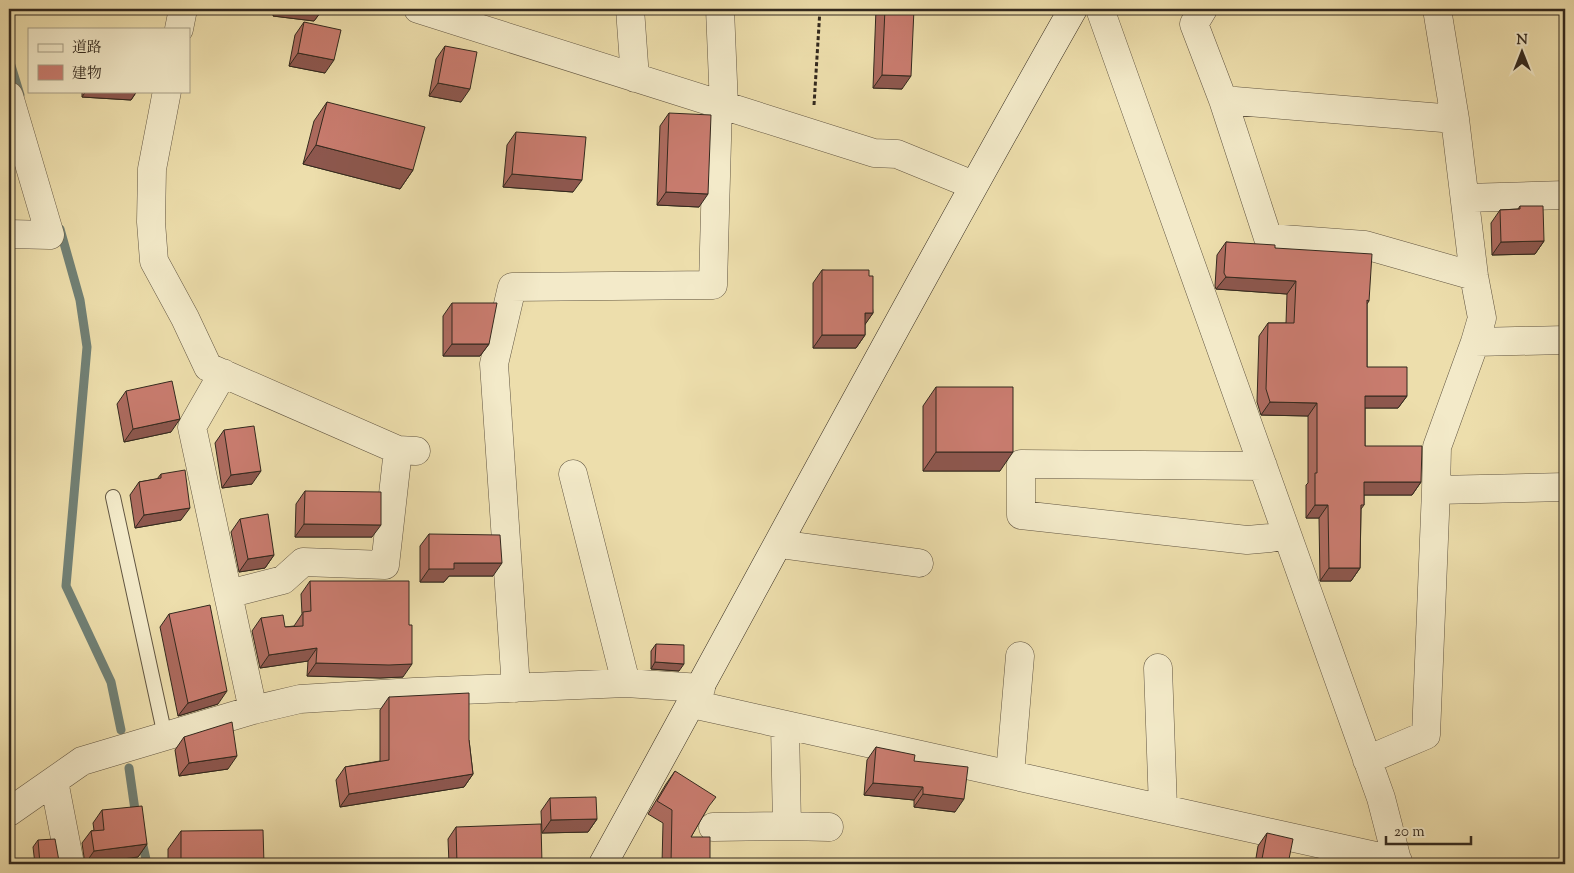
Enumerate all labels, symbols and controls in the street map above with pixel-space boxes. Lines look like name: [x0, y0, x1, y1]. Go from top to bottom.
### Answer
legend: [28, 28, 190, 92]
north arrow: [1496, 28, 1546, 78]
text: N: [1516, 31, 1528, 51]
text: 道路: [72, 38, 102, 59]
text: 建物: [72, 64, 102, 85]
scale bar: [1386, 813, 1472, 845]
text: 20 m: [1394, 822, 1425, 843]

